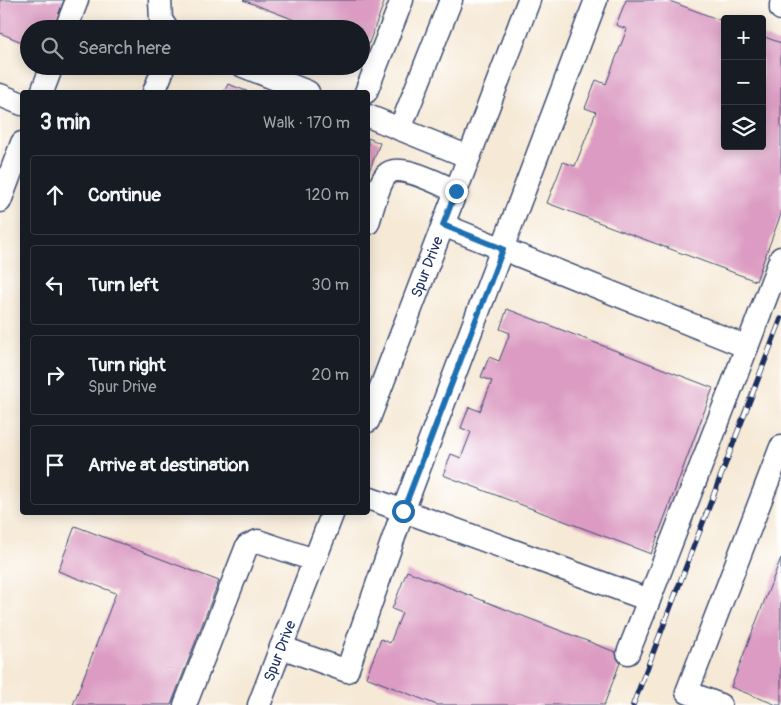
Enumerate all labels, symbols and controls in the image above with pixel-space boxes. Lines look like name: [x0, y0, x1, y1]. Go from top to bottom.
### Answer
map controls: [721, 15, 766, 150]
button: +: [721, 15, 766, 60]
search box: [20, 20, 370, 75]
icon: search: [38, 34, 66, 62]
text: Search here: [78, 36, 171, 60]
button: −: [721, 60, 766, 105]
button: layers: [721, 105, 766, 150]
text: 3 min: [40, 109, 90, 136]
text: Walk · 170 m: [263, 113, 350, 133]
route end: [445, 180, 468, 203]
icon: ahead: [41, 181, 69, 209]
text: Continue: [88, 183, 161, 207]
text: 120 m: [305, 185, 349, 205]
street label: Spur Drive: [407, 233, 447, 300]
icon: left: [41, 271, 69, 299]
text: Turn left: [88, 273, 158, 297]
text: 30 m: [311, 275, 349, 295]
text: Turn right: [88, 353, 166, 377]
icon: right: [41, 361, 69, 389]
text: 20 m: [311, 365, 349, 385]
text: Spur Drive: [88, 377, 156, 397]
icon: arrive: [41, 451, 69, 479]
text: Arrive at destination: [88, 453, 249, 477]
route start: [392, 500, 415, 523]
street label: Spur Drive: [259, 617, 300, 684]

